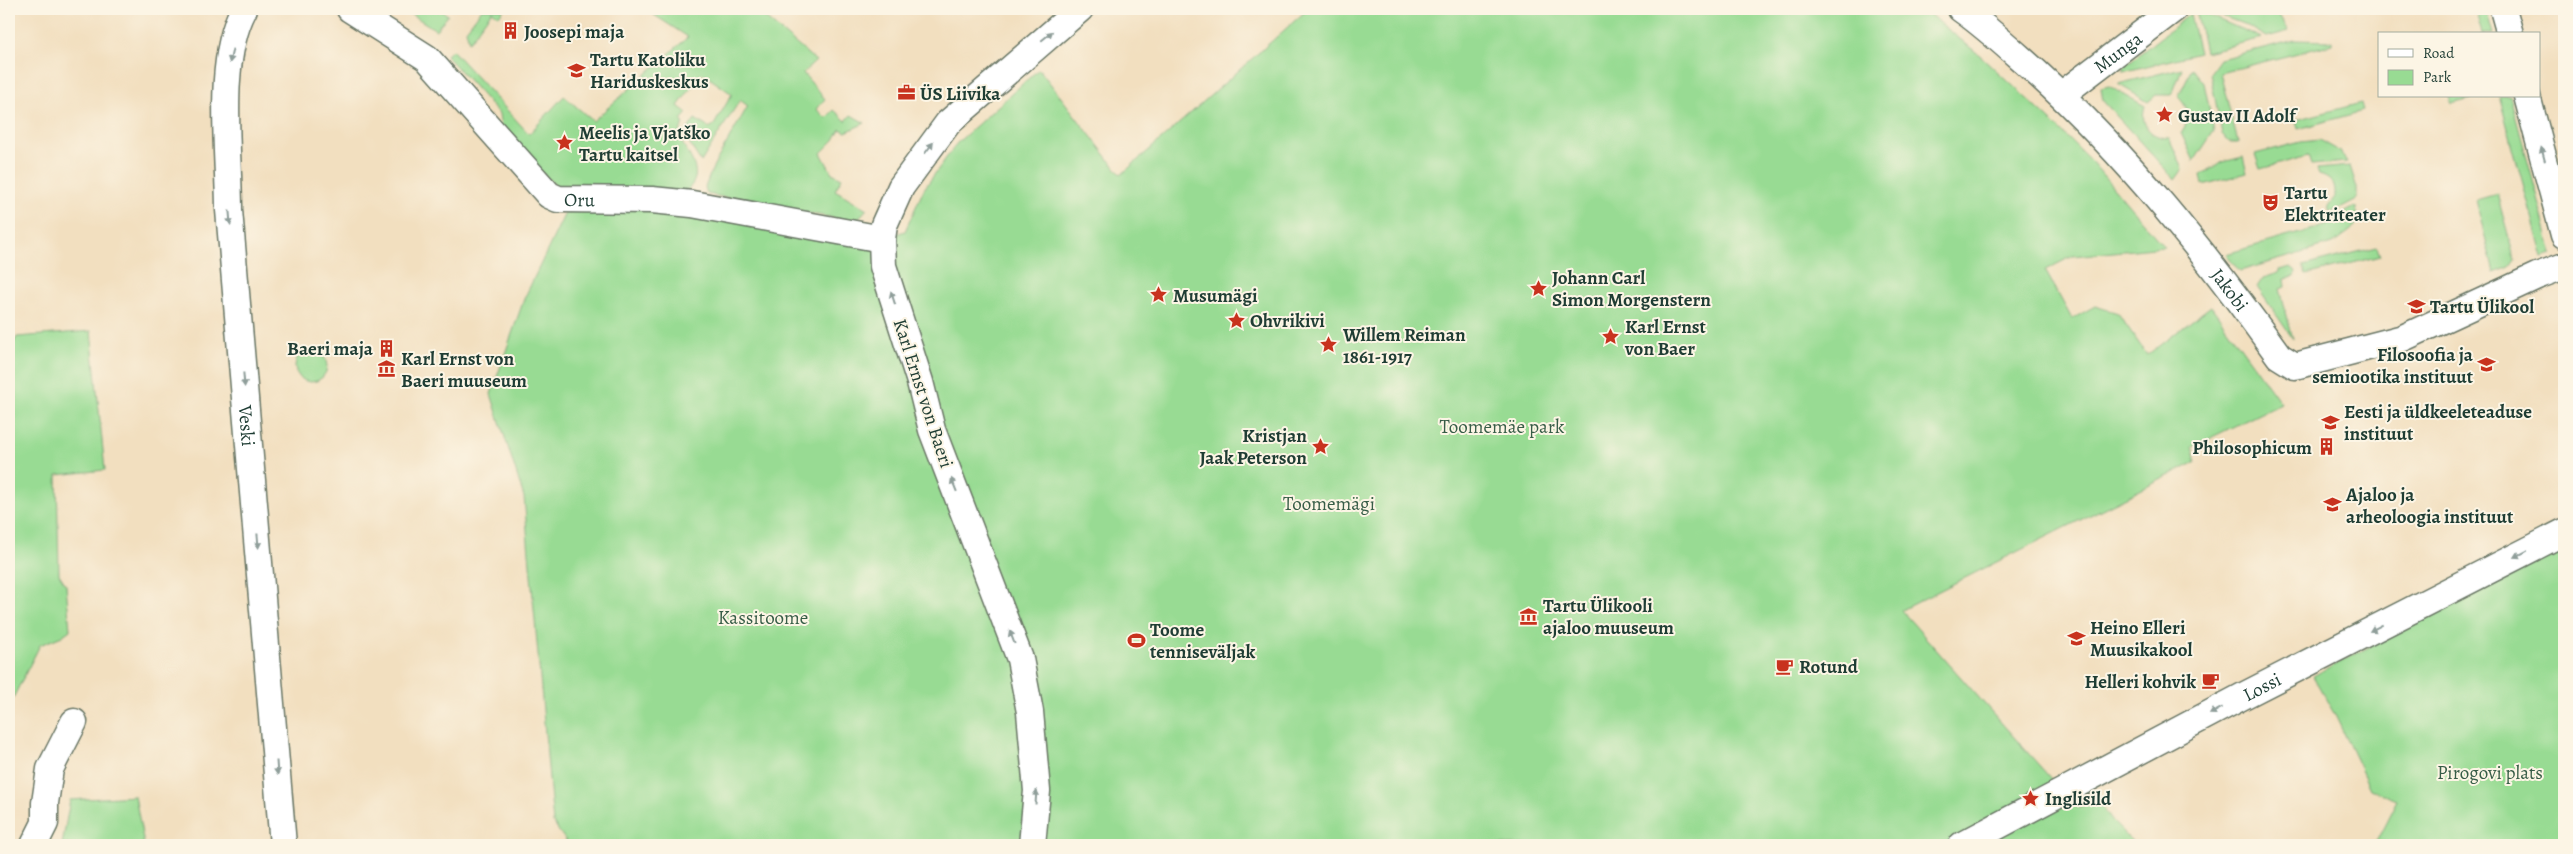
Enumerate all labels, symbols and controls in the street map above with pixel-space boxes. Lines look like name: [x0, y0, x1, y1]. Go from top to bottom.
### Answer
place label: Joosepi maja: [524, 19, 625, 45]
building icon: Joosepi maja: [500, 21, 520, 41]
street label: Munga: [2089, 26, 2148, 80]
one-way arrow: [1040, 31, 1053, 42]
legend: [2378, 32, 2540, 98]
text: Road: [2423, 43, 2455, 63]
place label: Tartu Katoliku Hariduskeskus: [590, 47, 709, 95]
one-way arrow: [226, 48, 234, 64]
school or university icon: Tartu Katoliku Hariduskeskus: [566, 60, 586, 80]
text: Park: [2423, 67, 2452, 87]
place label: ÜS Liivika: [920, 81, 1001, 107]
office icon: ÜS Liivika: [896, 83, 916, 103]
place label: Gustav II Adolf: [2178, 103, 2298, 129]
place icon: Gustav II Adolf: [2154, 105, 2174, 125]
place label: Meelis ja Vjatško Tartu kaitsel: [579, 120, 711, 168]
place icon: Meelis ja Vjatško Tartu kaitsel: [555, 133, 575, 153]
one-way arrow: [924, 142, 935, 155]
one-way arrow: [2538, 147, 2546, 162]
place label: Tartu Elektriteater: [2284, 180, 2386, 228]
street label: Oru: [564, 187, 596, 213]
theatre icon: Tartu Elektriteater: [2260, 193, 2280, 213]
one-way arrow: [226, 210, 234, 226]
street label: Jakobi: [2204, 263, 2254, 317]
place label: Johann Carl Simon Morgenstern: [1552, 265, 1711, 313]
place icon: Johann Carl Simon Morgenstern: [1528, 278, 1548, 298]
place label: Musumägi: [1173, 283, 1258, 309]
place icon: Musumägi: [1149, 285, 1169, 305]
one-way arrow: [889, 290, 896, 305]
place label: Tartu Ülikool: [2430, 294, 2534, 320]
school or university icon: Tartu Ülikool: [2406, 296, 2426, 316]
place label: Ohvrikivi: [1250, 308, 1325, 334]
place icon: Ohvrikivi: [1226, 310, 1246, 330]
place label: Karl Ernst von Baer: [1624, 314, 1707, 362]
street label: Karl Ernst von Baeri: [887, 315, 959, 471]
place label: Willem Reiman 1861-1917: [1342, 322, 1466, 370]
place icon: Karl Ernst von Baer: [1601, 327, 1621, 347]
place icon: Willem Reiman 1861-1917: [1319, 335, 1339, 355]
place label: Baeri maja: [287, 336, 374, 362]
building icon: Baeri maja: [377, 338, 397, 358]
place label: Filosoofia ja semiootika instituut: [2312, 342, 2474, 390]
place label: Karl Ernst von Baeri muuseum: [401, 346, 527, 394]
school or university icon: Filosoofia ja semiootika instituut: [2477, 355, 2497, 375]
museum icon: Karl Ernst von Baeri muuseum: [377, 359, 397, 379]
one-way arrow: [240, 372, 248, 388]
place label: Eesti ja üldkeeleteaduse instituut: [2344, 399, 2532, 447]
street label: Veski: [232, 403, 261, 447]
school or university icon: Eesti ja üldkeeleteaduse instituut: [2320, 412, 2340, 432]
park label: Toomemäe park: [1439, 414, 1565, 440]
place label: Kristjan Jaak Peterson: [1199, 423, 1307, 471]
place label: Philosophicum: [2192, 435, 2312, 461]
place icon: Kristjan Jaak Peterson: [1311, 436, 1331, 456]
building icon: Philosophicum: [2316, 437, 2336, 457]
one-way arrow: [950, 477, 958, 492]
place label: Ajaloo ja arheoloogia instituut: [2345, 482, 2514, 530]
park label: Toomemägi: [1283, 491, 1375, 517]
school or university icon: Ajaloo ja arheoloogia instituut: [2322, 495, 2342, 515]
one-way arrow: [254, 534, 262, 550]
one-way arrow: [2514, 550, 2528, 558]
place label: Tartu Ülikooli ajaloo muuseum: [1543, 593, 1674, 641]
park label: Kassitoome: [718, 605, 808, 631]
museum icon: Tartu Ülikooli ajaloo muuseum: [1519, 606, 1539, 626]
place label: Heino Elleri Muusikakool: [2090, 615, 2193, 663]
place label: Toome tenniseväljak: [1150, 617, 1256, 665]
one-way arrow: [2369, 624, 2383, 632]
school or university icon: Heino Elleri Muusikakool: [2066, 628, 2086, 648]
one-way arrow: [1008, 629, 1016, 644]
sports icon: Toome tenniseväljak: [1126, 630, 1146, 650]
place label: Rotund: [1799, 654, 1859, 680]
cafe icon: Rotund: [1775, 656, 1795, 676]
street label: Lossi: [2238, 667, 2286, 708]
place label: Helleri kohvik: [2084, 669, 2196, 695]
cafe icon: Helleri kohvik: [2200, 671, 2220, 691]
one-way arrow: [2209, 707, 2224, 715]
one-way arrow: [273, 760, 281, 776]
park label: Pirogovi plats: [2437, 760, 2543, 786]
place label: Inglisild: [2045, 786, 2112, 812]
one-way arrow: [1033, 788, 1041, 804]
place icon: Inglisild: [2021, 788, 2041, 808]

